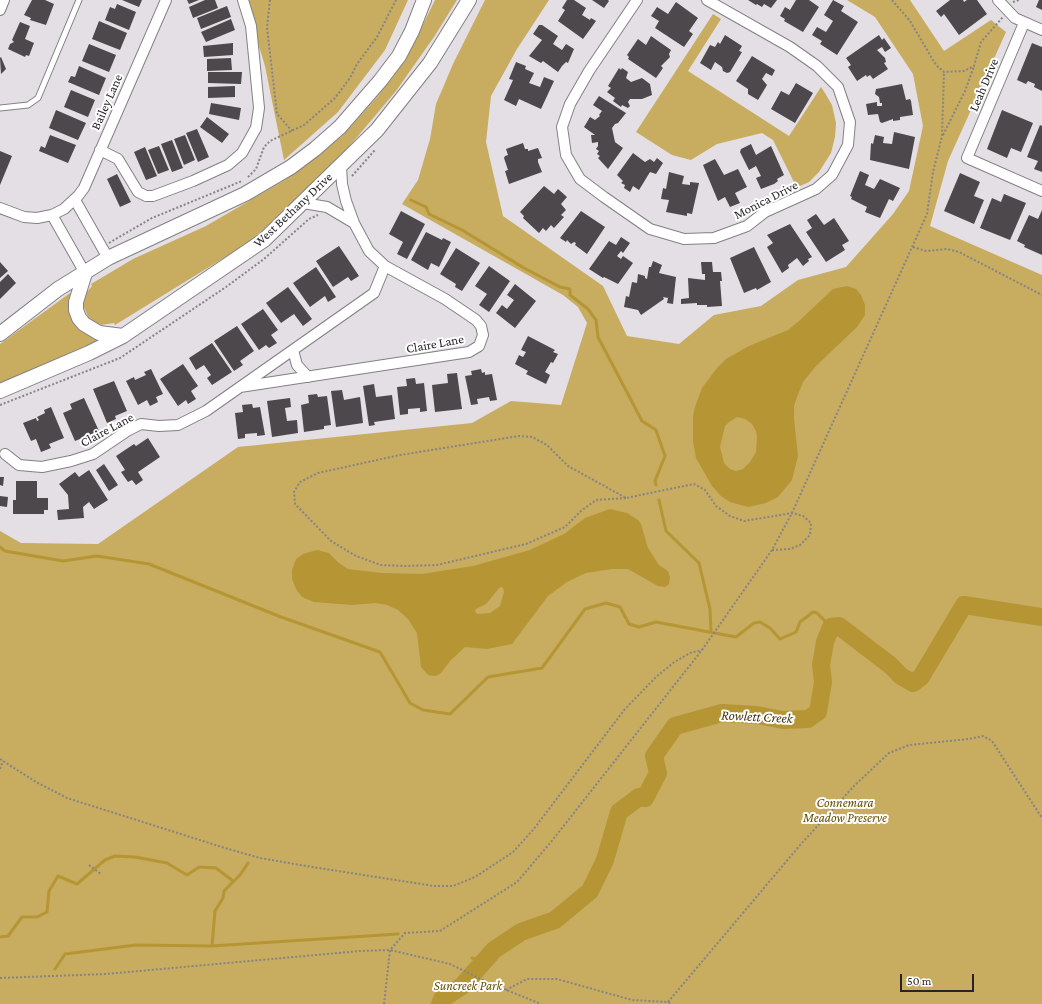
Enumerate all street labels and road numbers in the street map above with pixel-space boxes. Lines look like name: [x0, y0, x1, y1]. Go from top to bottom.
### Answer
street label: Leah Drive: [966, 56, 1002, 114]
street label: Bailey Lane: [88, 72, 126, 132]
street label: West Bethany Drive: [250, 169, 336, 251]
street label: Monica Drive: [731, 177, 801, 223]
street label: Claire Lane: [405, 331, 465, 357]
street label: Claire Lane: [78, 409, 136, 451]

